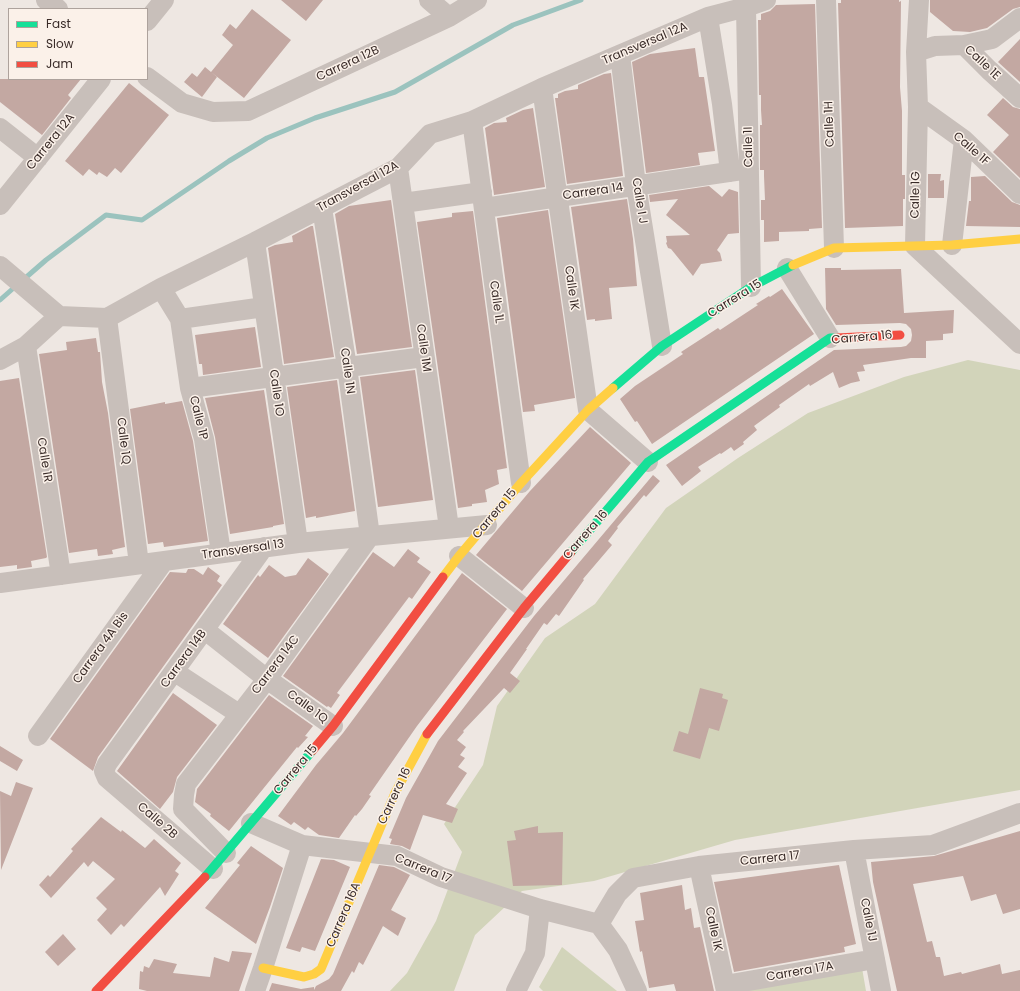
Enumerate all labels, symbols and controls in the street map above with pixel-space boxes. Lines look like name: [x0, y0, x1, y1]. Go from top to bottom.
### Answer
legend: [8, 8, 148, 80]
text: Fast: [46, 15, 71, 32]
street label: Transversal 12A: [600, 20, 690, 68]
text: Slow: [46, 35, 74, 52]
street label: Carrera 12B: [314, 43, 382, 85]
street label: Calle 1E: [961, 43, 1003, 83]
text: Jam: [46, 55, 73, 72]
street label: Calle 1H: [822, 101, 838, 147]
street label: Carrera 12A: [24, 111, 78, 173]
street label: Calle 1I: [741, 127, 757, 167]
street label: Calle 1F: [950, 129, 992, 169]
street label: Transversal 12A: [315, 159, 401, 215]
street label: Calle 1G: [908, 171, 924, 219]
street label: Calle I J: [628, 177, 650, 225]
street label: Carrera 14: [562, 181, 624, 203]
street label: Calle 1K: [561, 265, 581, 311]
street label: Carrera 15: [705, 277, 765, 321]
street label: Calle 1L: [486, 280, 506, 324]
street label: Calle 1M: [413, 323, 433, 373]
street label: Carrera 16: [831, 328, 893, 348]
street label: Calle 1N: [337, 347, 357, 395]
street label: Calle 1O: [266, 369, 286, 417]
street label: Calle 1P: [186, 395, 210, 441]
street label: Calle 1Q: [113, 417, 133, 465]
street label: Calle 1R: [33, 437, 55, 483]
street label: Carrera 15: [470, 486, 520, 542]
street label: Carrera 16: [561, 507, 611, 563]
street label: Transversal 13: [201, 537, 285, 563]
street label: Carrera 4A Bis: [70, 609, 132, 687]
street label: Carrera 14B: [158, 627, 210, 691]
street label: Carrera 14C: [249, 633, 303, 697]
street label: Calle 1Q: [284, 687, 330, 727]
street label: Carrera 15: [271, 742, 321, 798]
street label: Carrera 16: [376, 765, 414, 827]
street label: Calle 2B: [134, 800, 180, 842]
street label: Carrera 17: [739, 849, 801, 869]
street label: Carrera 17: [393, 851, 453, 887]
street label: Carrera 16A: [324, 880, 364, 950]
street label: Calle 1J: [857, 897, 879, 943]
street label: Calle 1K: [701, 906, 725, 952]
street label: Carrera 17A: [765, 959, 835, 985]

